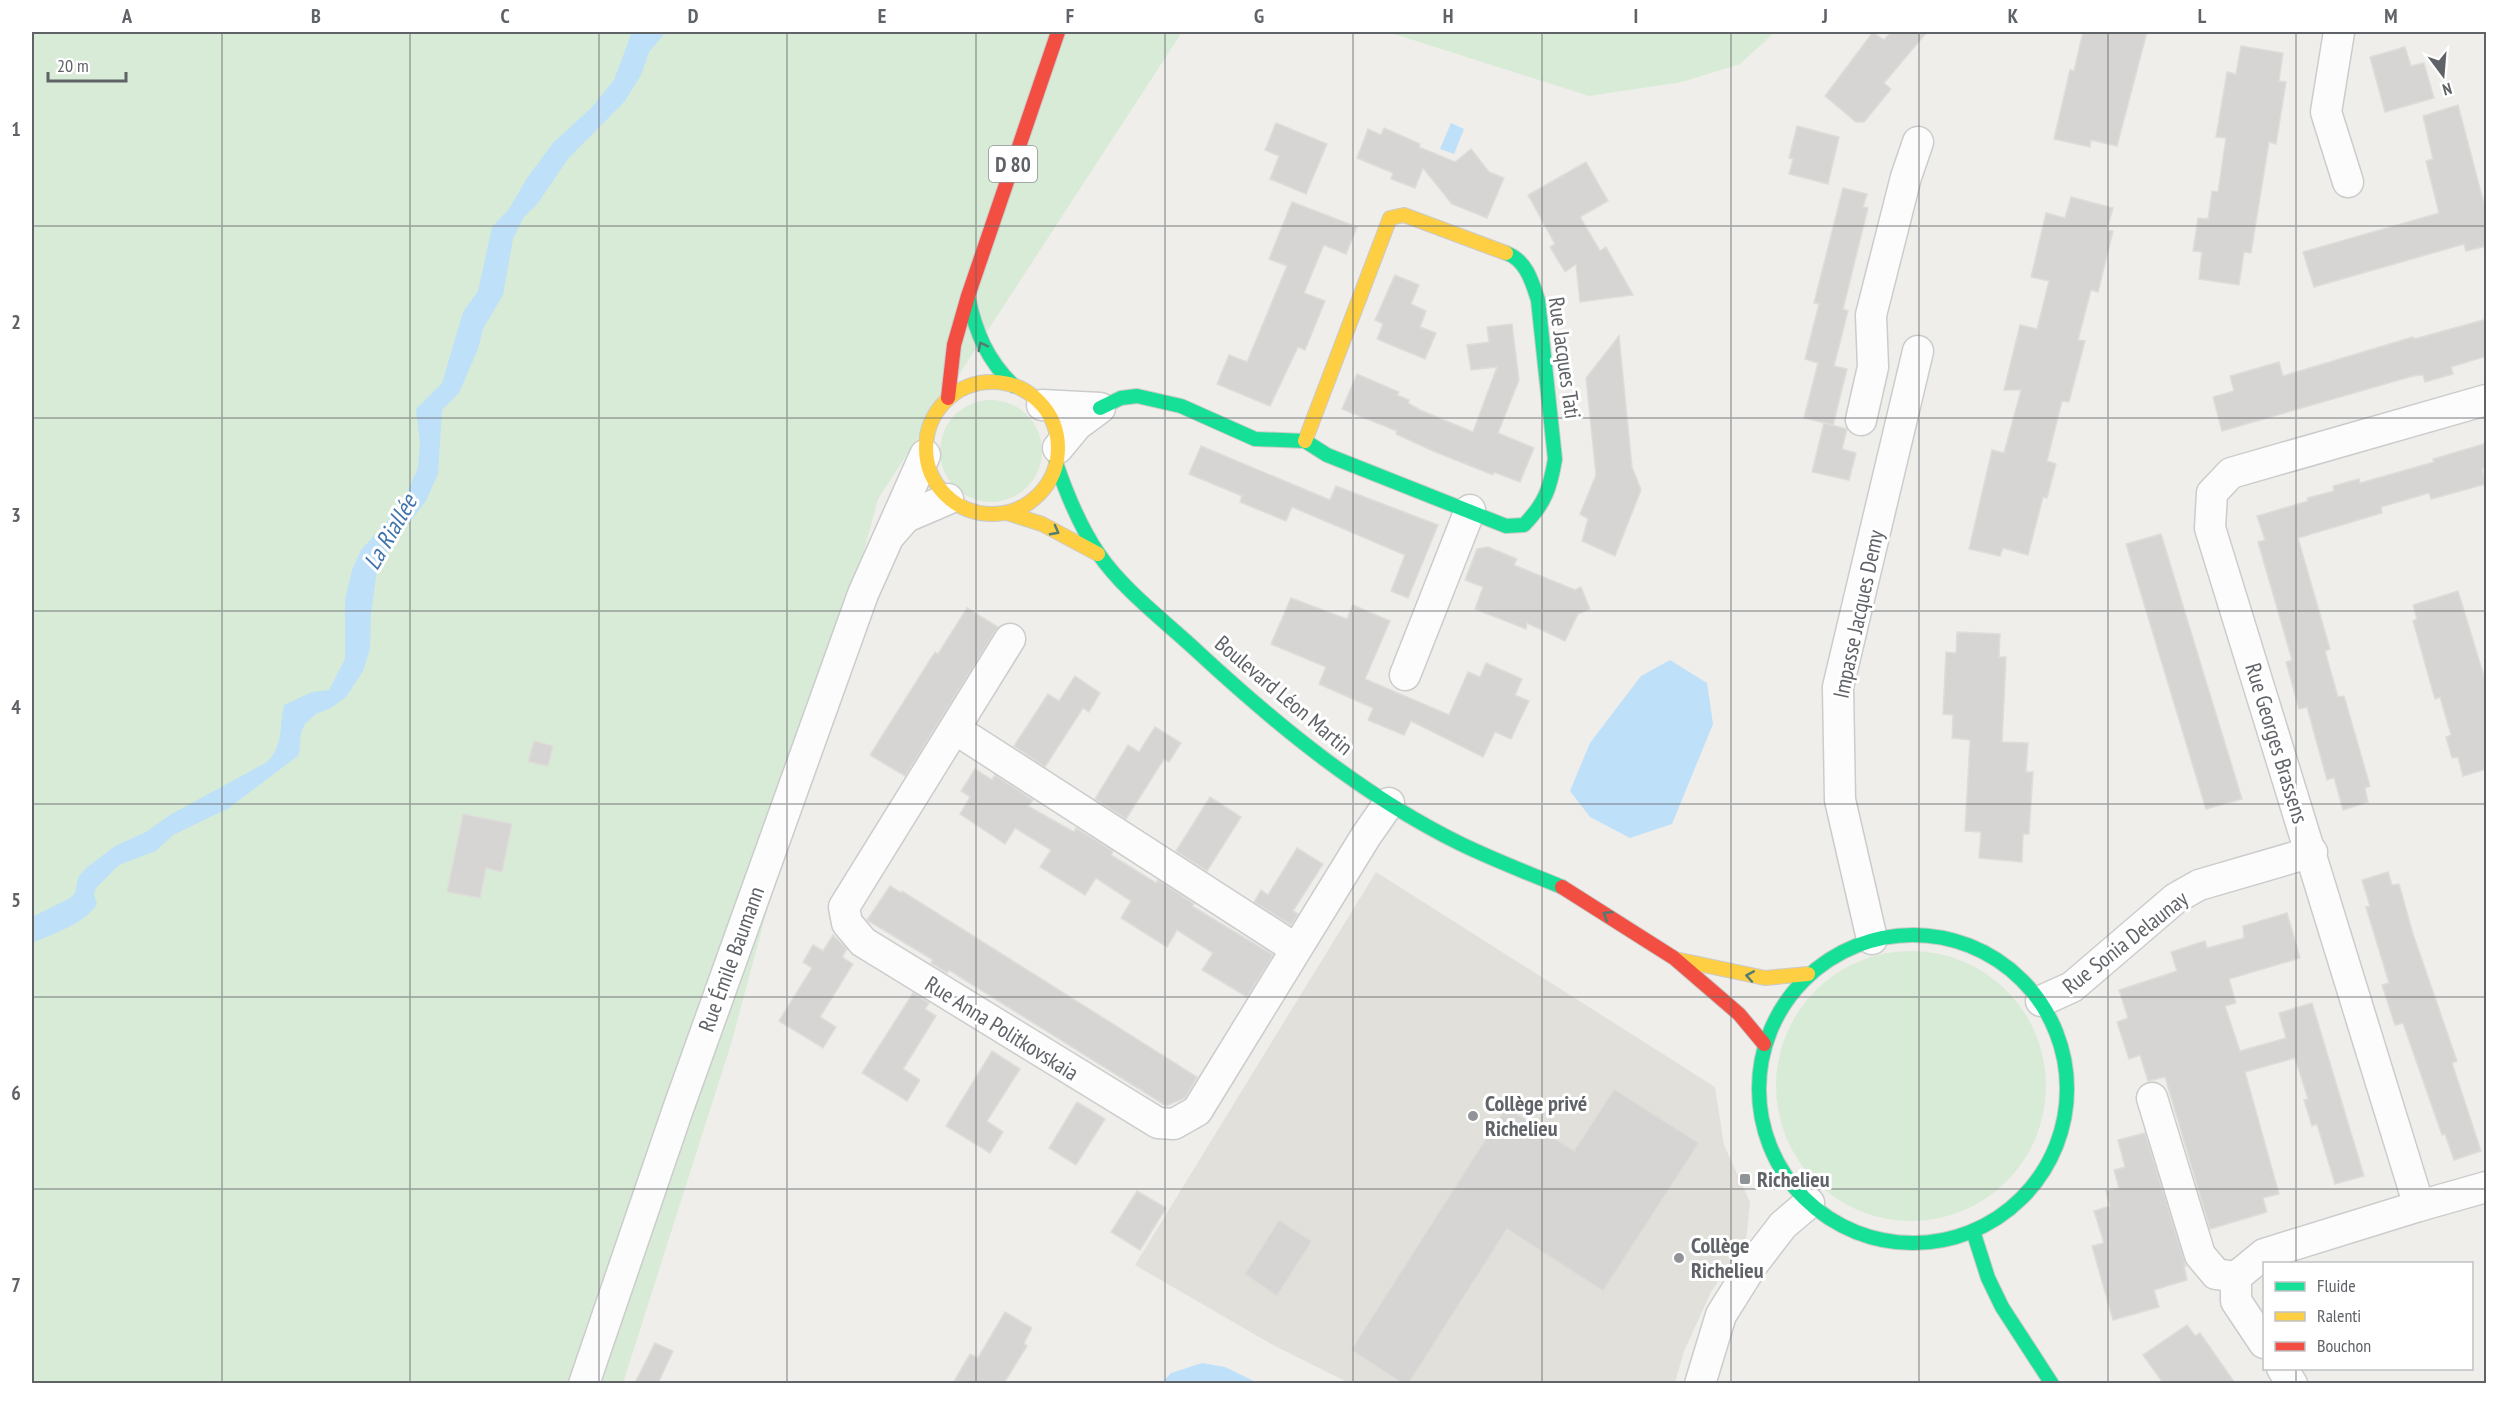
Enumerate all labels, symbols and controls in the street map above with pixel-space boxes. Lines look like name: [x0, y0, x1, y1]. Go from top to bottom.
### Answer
text: A: [121, 3, 133, 29]
text: B: [311, 3, 321, 29]
text: C: [500, 3, 510, 29]
text: D: [688, 3, 699, 29]
text: E: [878, 3, 886, 29]
text: F: [1066, 3, 1074, 29]
text: G: [1254, 3, 1264, 29]
text: H: [1443, 3, 1453, 29]
text: I: [1634, 3, 1638, 29]
text: J: [1821, 3, 1828, 29]
text: K: [2008, 3, 2019, 29]
text: L: [2198, 3, 2207, 29]
text: M: [2384, 3, 2398, 29]
scale bar: [48, 45, 126, 83]
north arrow: [2413, 45, 2473, 105]
text: 20 m: [57, 54, 89, 77]
text: N: [2440, 79, 2454, 100]
text: 1: [11, 116, 21, 142]
road number: D 80: [989, 146, 1037, 182]
street label: Rue Jacques Tati: [1543, 295, 1587, 421]
text: 2: [11, 309, 21, 335]
one-way arrow: [978, 341, 990, 352]
water label: La Riallée: [356, 487, 425, 575]
text: 3: [11, 502, 21, 528]
one-way arrow: [1048, 524, 1059, 535]
street label: Impasse Jacques Demy: [1826, 527, 1890, 701]
street label: Boulevard Léon Martin: [1209, 629, 1359, 761]
street label: Rue Georges Brassens: [2239, 660, 2315, 826]
text: 4: [11, 694, 21, 720]
street label: Rue Émile Baumann: [692, 883, 770, 1035]
street label: Rue Sonia Delaunay: [2057, 884, 2194, 1000]
text: 5: [11, 887, 21, 913]
one-way arrow: [1603, 911, 1613, 923]
street label: Rue Anna Politkovskaia: [920, 970, 1084, 1086]
one-way arrow: [1745, 970, 1755, 983]
text: 6: [11, 1080, 21, 1106]
place label: Collège privé Richelieu: [1485, 1089, 1587, 1142]
marker: Collège privé Richelieu: [1466, 1109, 1480, 1123]
place label: Richelieu: [1757, 1165, 1830, 1193]
marker: Richelieu: [1738, 1172, 1752, 1186]
place label: Collège Richelieu: [1691, 1231, 1764, 1284]
marker: Collège Richelieu: [1672, 1251, 1686, 1265]
legend: [2263, 1262, 2473, 1370]
text: 7: [11, 1272, 21, 1298]
text: Fluide: [2317, 1274, 2356, 1297]
text: Ralenti: [2317, 1304, 2361, 1327]
text: Bouchon: [2317, 1334, 2371, 1357]

